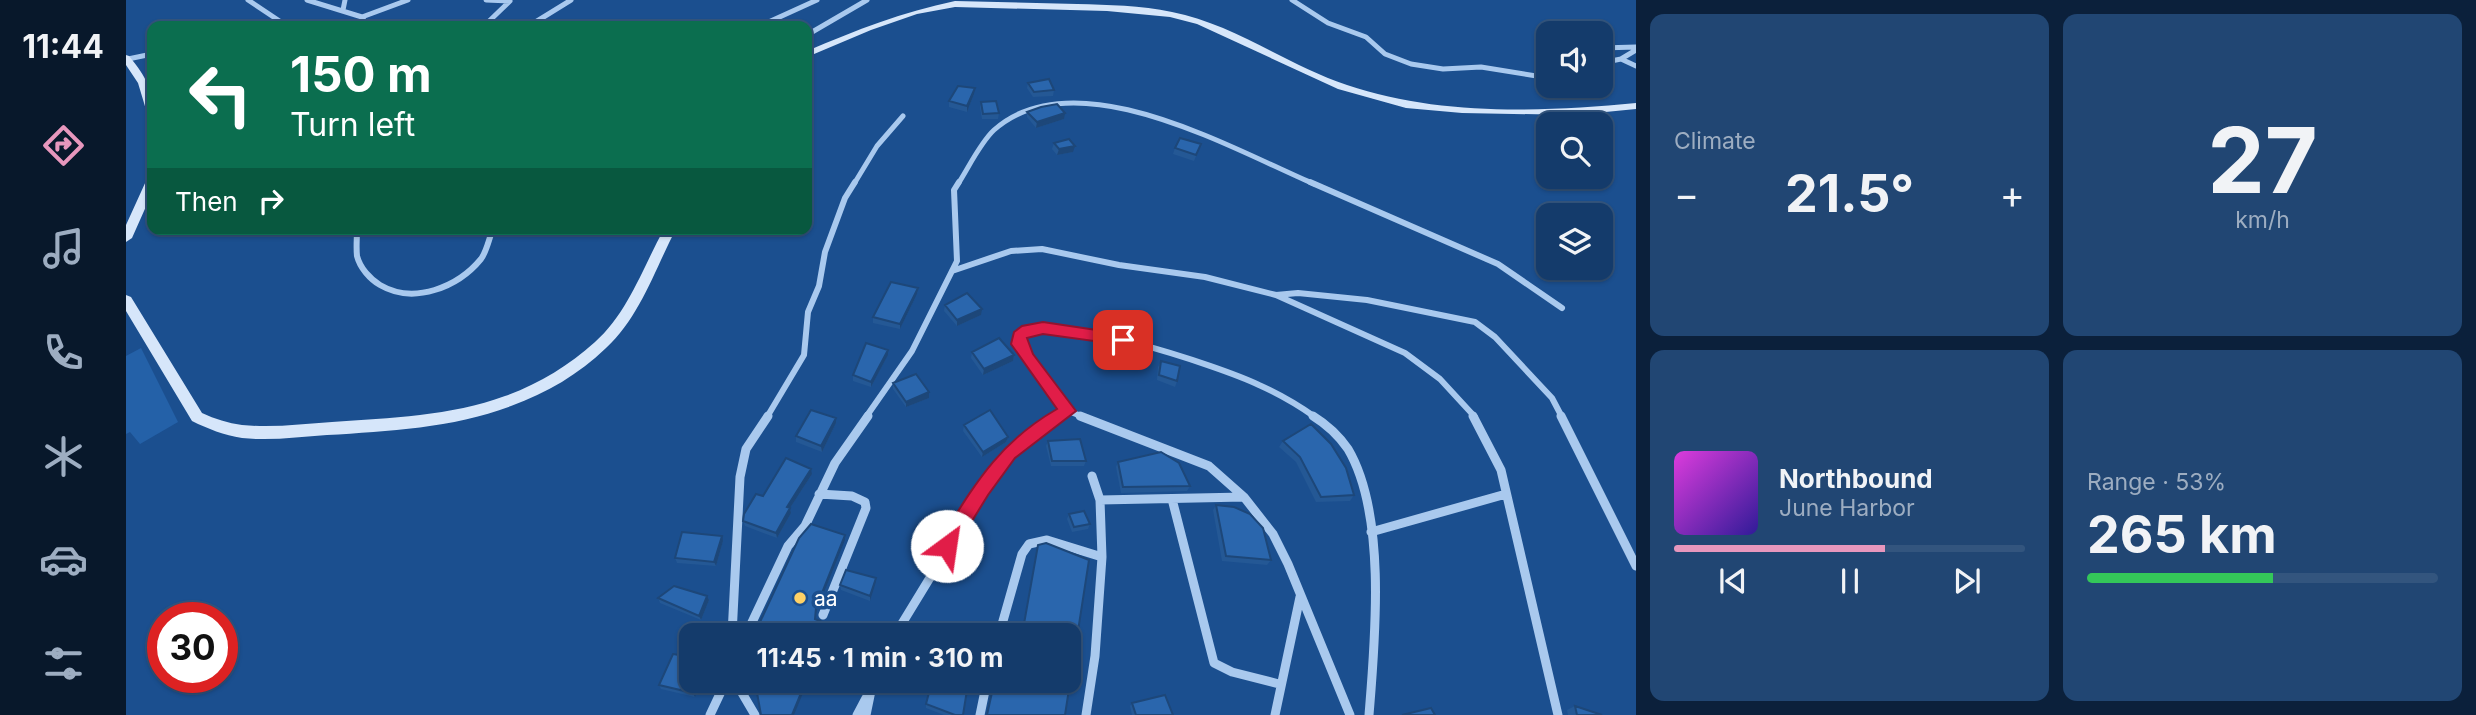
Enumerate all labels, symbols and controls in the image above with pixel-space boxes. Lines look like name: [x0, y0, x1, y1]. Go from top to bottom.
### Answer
map controls: [1536, 21, 1613, 280]
button: sound: [1536, 21, 1613, 98]
text: 11:44: [22, 27, 104, 66]
text: 150 m: [290, 45, 432, 104]
icon: left: [175, 49, 266, 140]
text: Turn left: [290, 105, 415, 144]
text: 27: [2207, 105, 2318, 215]
button: search: [1536, 112, 1613, 189]
icon: directions: [39, 121, 88, 170]
text: Climate: [1674, 127, 1756, 155]
text: 21.5°: [1785, 162, 1914, 225]
text: −: [1674, 171, 1699, 217]
text: +: [2000, 171, 2025, 217]
icon: right: [252, 182, 290, 220]
text: Then: [175, 186, 238, 217]
button: layers: [1536, 203, 1613, 280]
text: km/h: [2235, 206, 2290, 234]
icon: music: [39, 224, 88, 273]
pin: [1093, 310, 1153, 370]
icon: arrive: [1104, 321, 1142, 359]
icon: phone: [39, 328, 88, 377]
icon: climate: [39, 432, 88, 481]
text: Northbound: [1779, 463, 1933, 494]
text: Range · 53%: [2087, 468, 2226, 496]
text: June Harbor: [1779, 494, 1915, 522]
text: 265 km: [2087, 503, 2277, 566]
position arrow: [910, 509, 984, 583]
icon: car: [39, 535, 88, 584]
icon: previous: [1714, 562, 1752, 600]
icon: pause: [1831, 562, 1869, 600]
icon: next: [1948, 562, 1986, 600]
place label: aa: [814, 586, 838, 611]
marker: aa: [792, 590, 808, 606]
speed limit sign: 30: [147, 602, 238, 693]
icon: filters: [39, 639, 88, 688]
text: 11:45 · 1 min · 310 m: [756, 642, 1004, 673]

